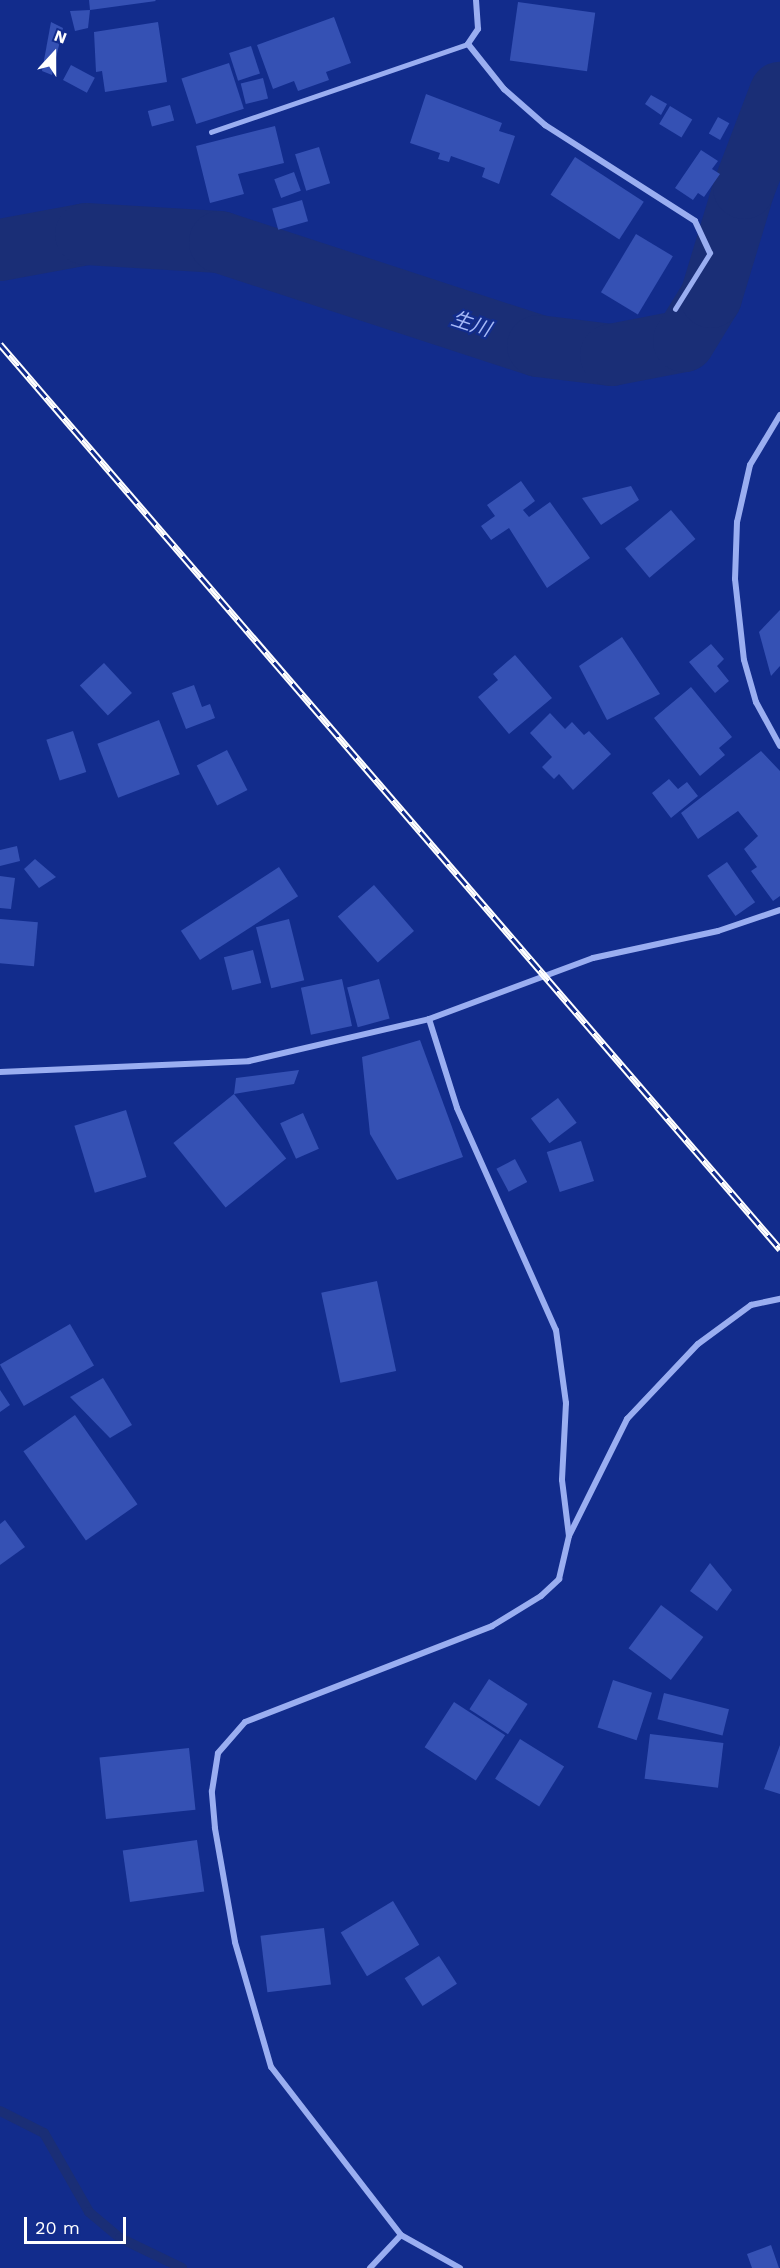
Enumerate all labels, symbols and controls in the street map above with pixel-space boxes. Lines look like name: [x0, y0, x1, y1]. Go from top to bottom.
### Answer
north arrow: [24, 24, 84, 84]
text: N: [52, 26, 70, 48]
water label: 生川: [448, 306, 494, 342]
scale bar: [27, 2205, 129, 2243]
text: 20 m: [35, 2217, 80, 2238]

